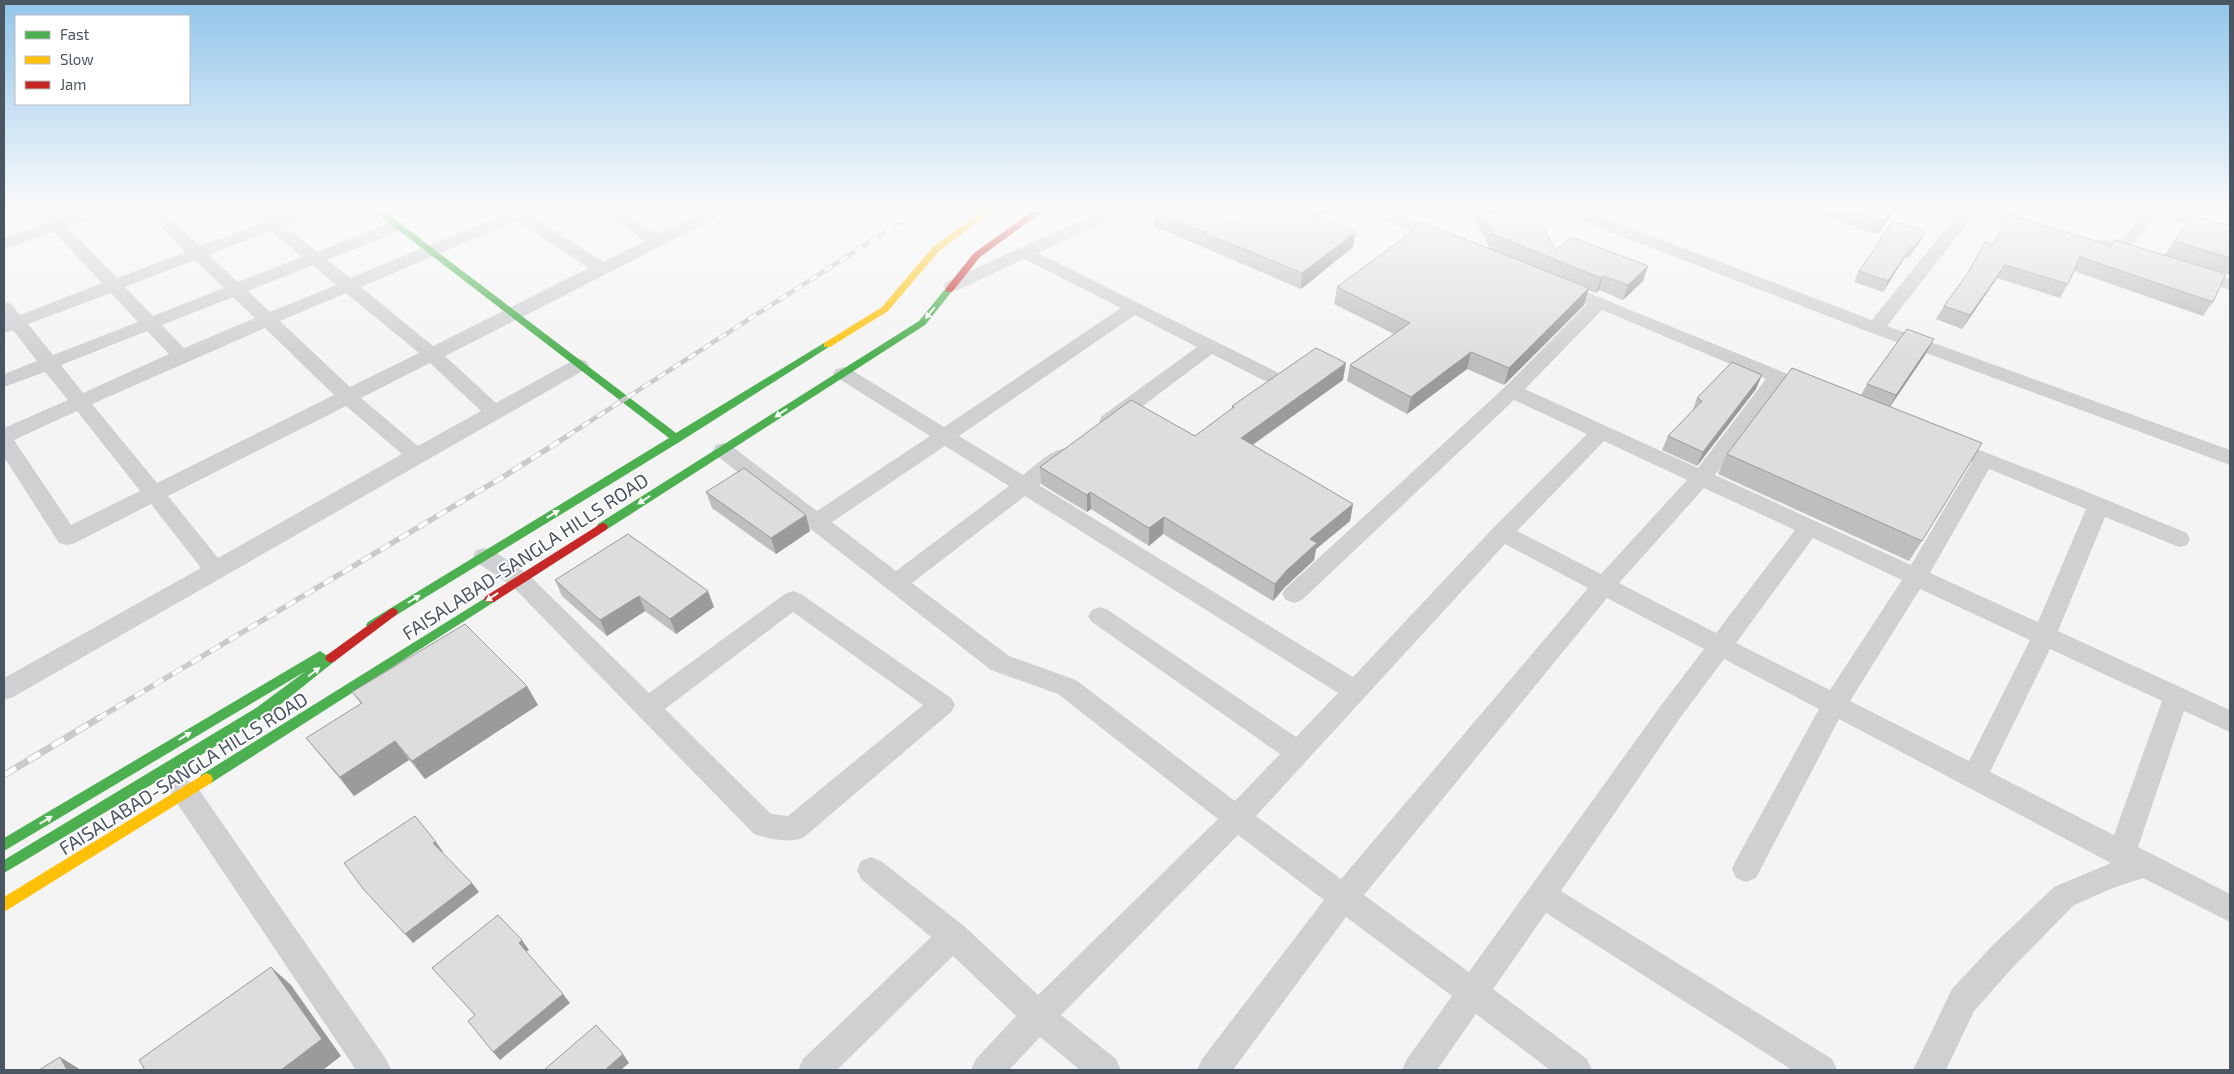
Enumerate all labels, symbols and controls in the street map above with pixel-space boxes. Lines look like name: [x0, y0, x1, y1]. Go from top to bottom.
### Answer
legend: [15, 15, 190, 105]
text: Fast: [60, 25, 90, 43]
text: Slow: [60, 50, 94, 68]
text: Jam: [60, 75, 86, 93]
one-way arrow: [925, 307, 936, 319]
one-way arrow: [774, 408, 787, 418]
street label: FAISALABAD-SANGLA HILLS ROAD: [398, 468, 652, 644]
one-way arrow: [637, 496, 650, 505]
one-way arrow: [547, 510, 560, 519]
one-way arrow: [486, 593, 499, 602]
one-way arrow: [408, 594, 421, 603]
one-way arrow: [307, 666, 320, 677]
street label: FAISALABAD-SANGLA HILLS ROAD: [54, 687, 312, 859]
one-way arrow: [178, 732, 191, 741]
one-way arrow: [39, 815, 52, 824]

